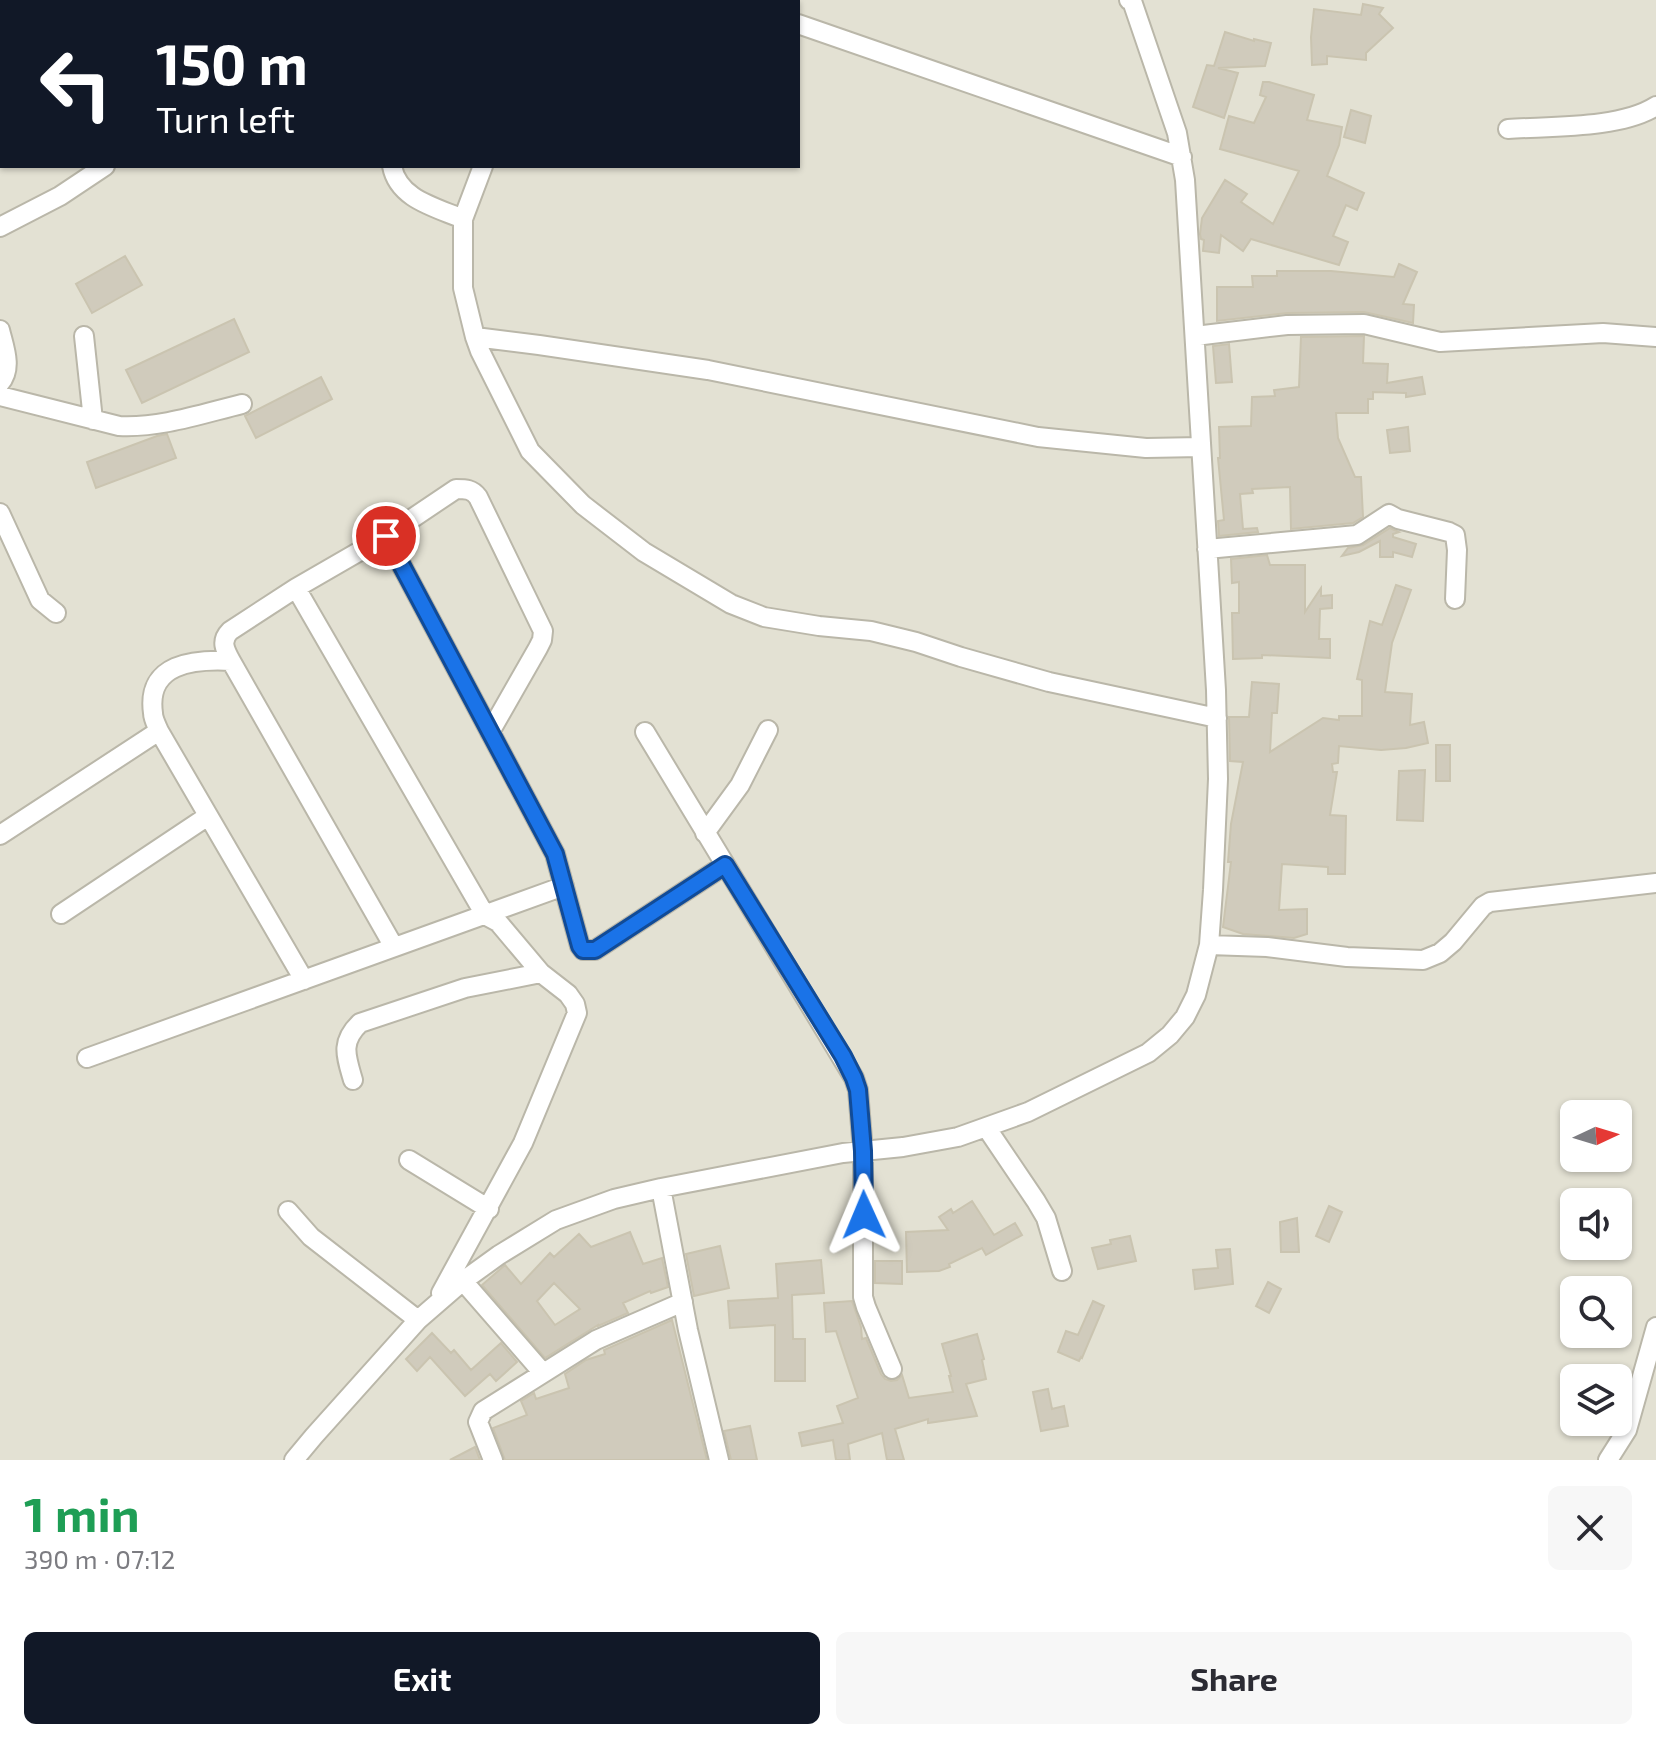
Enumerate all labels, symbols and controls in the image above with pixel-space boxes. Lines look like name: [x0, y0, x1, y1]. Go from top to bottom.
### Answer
text: 150 m: [156, 29, 308, 96]
icon: left: [24, 32, 128, 136]
text: Turn left: [156, 97, 295, 140]
pin: [352, 502, 420, 570]
icon: arrive: [364, 514, 408, 558]
north arrow: [1560, 1100, 1632, 1172]
map controls: [1560, 1100, 1632, 1436]
position arrow: [822, 1173, 906, 1257]
button: sound: [1560, 1188, 1632, 1260]
button: search: [1560, 1276, 1632, 1348]
button: layers: [1560, 1364, 1632, 1436]
text: 1 min: [24, 1484, 140, 1542]
button: close: [1548, 1486, 1632, 1570]
text: 390 m · 07:12: [24, 1543, 175, 1574]
button: Exit: [24, 1632, 820, 1724]
button: Share: [836, 1632, 1632, 1724]

